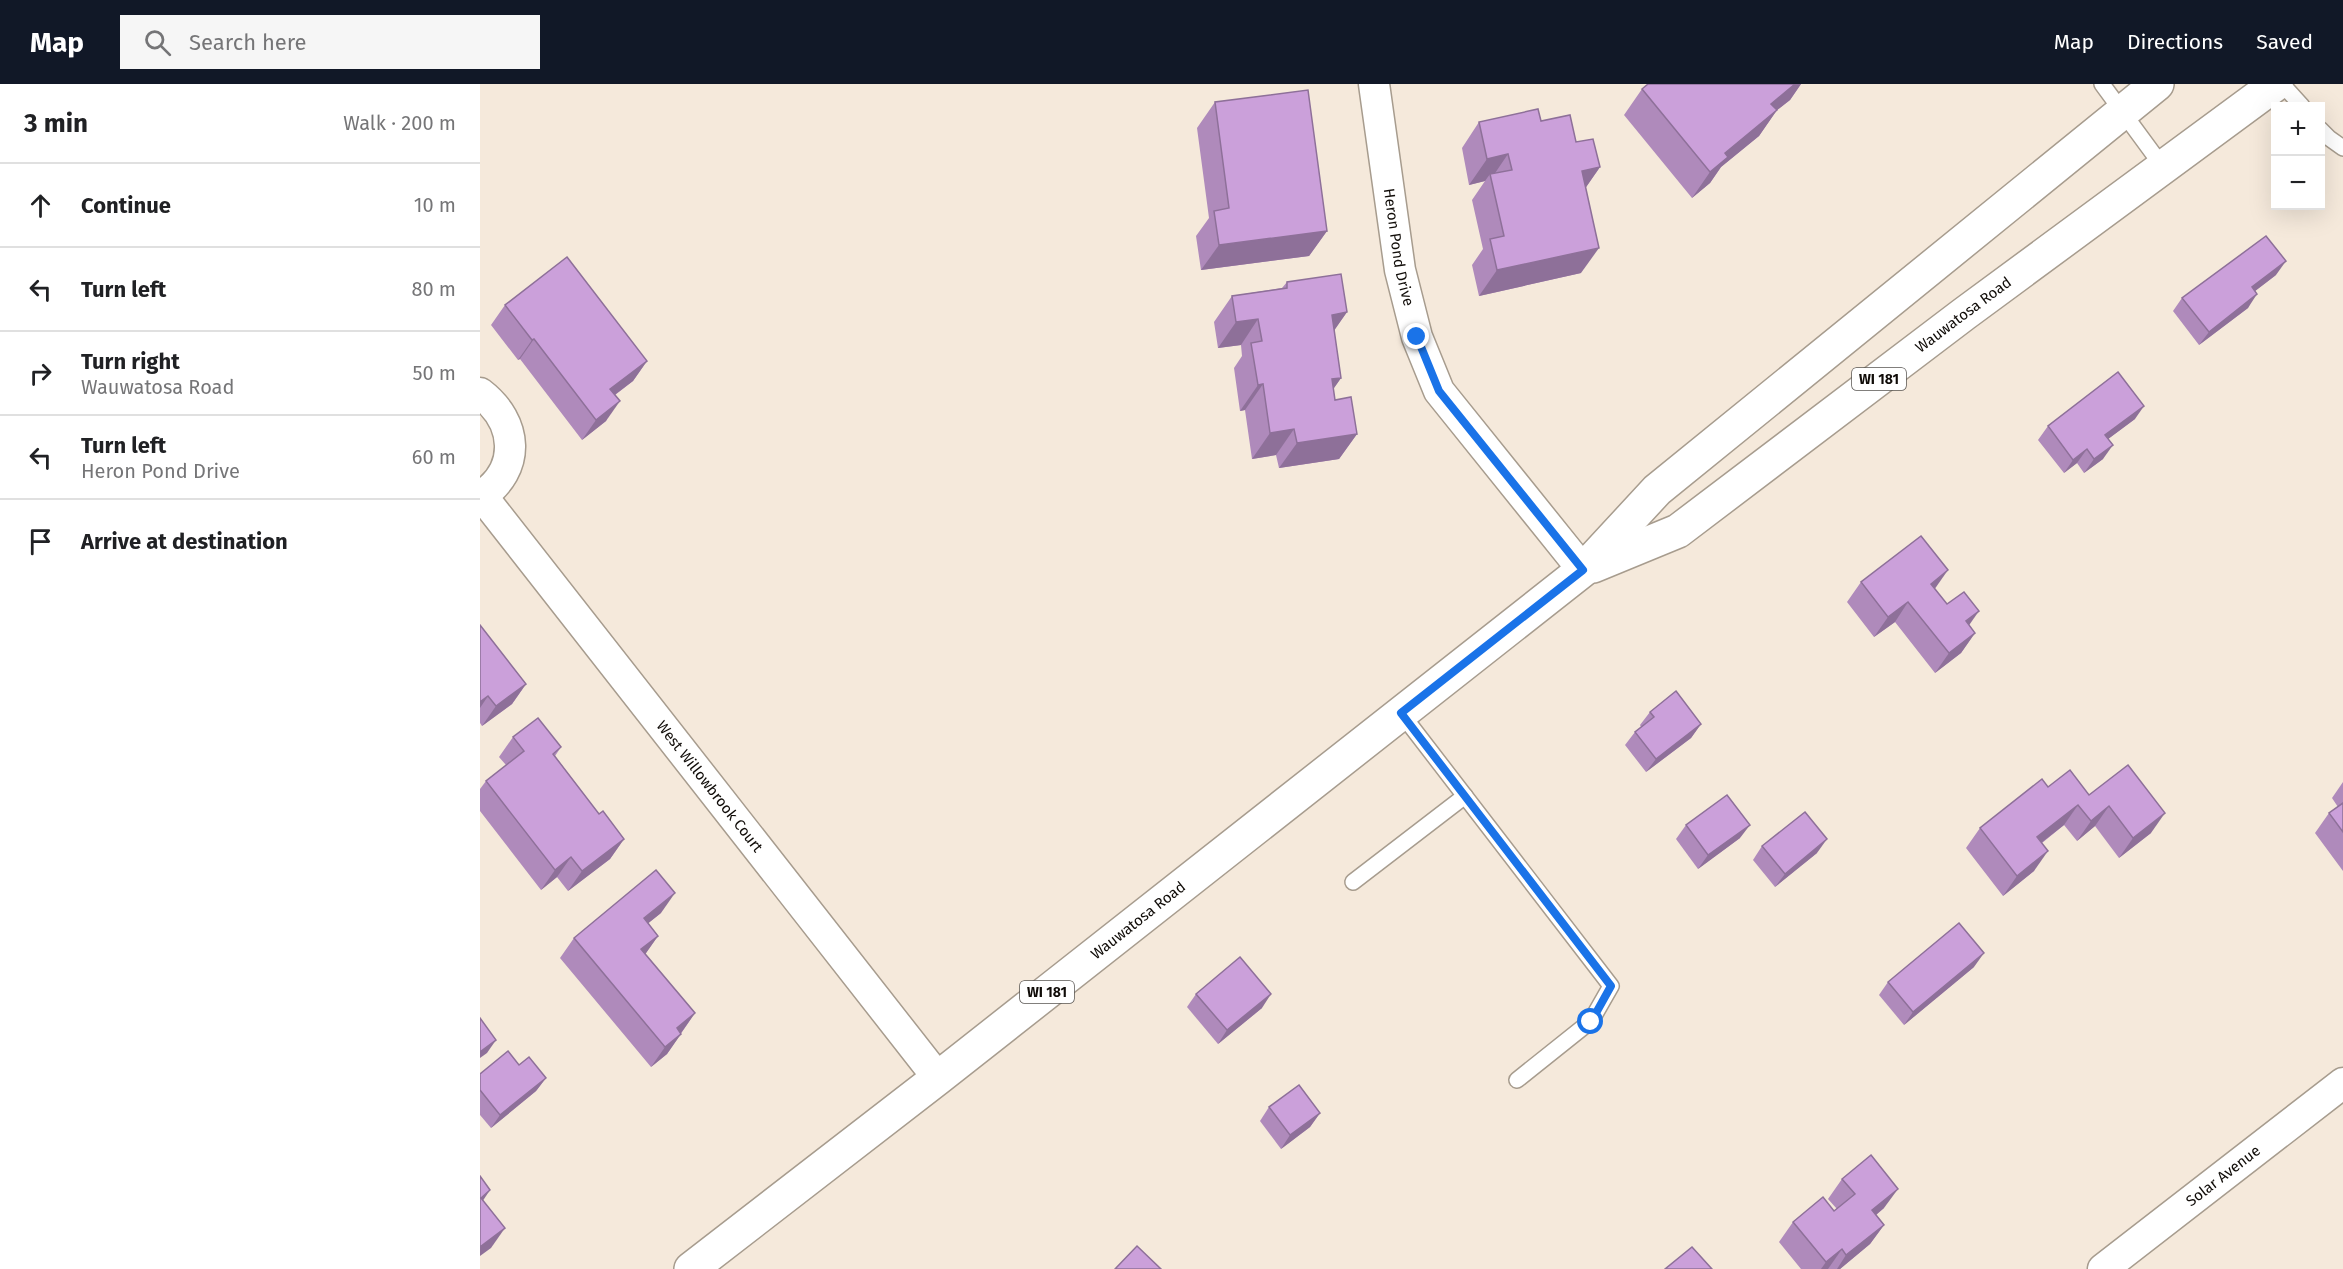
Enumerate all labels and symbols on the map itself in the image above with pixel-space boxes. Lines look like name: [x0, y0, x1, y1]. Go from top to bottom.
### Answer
street label: Heron Pond Drive: [1380, 187, 1418, 308]
street label: Wauwatosa Road: [1912, 273, 2015, 357]
route end: [1403, 323, 1429, 349]
road number: WI 181: [1852, 368, 1906, 390]
street label: West Willowbrook Court: [653, 717, 767, 856]
street label: Wauwatosa Road: [1087, 878, 1189, 963]
road number: WI 181: [1020, 981, 1074, 1003]
route start: [1577, 1008, 1603, 1034]
street label: Solar Avenue: [2182, 1141, 2264, 1210]

